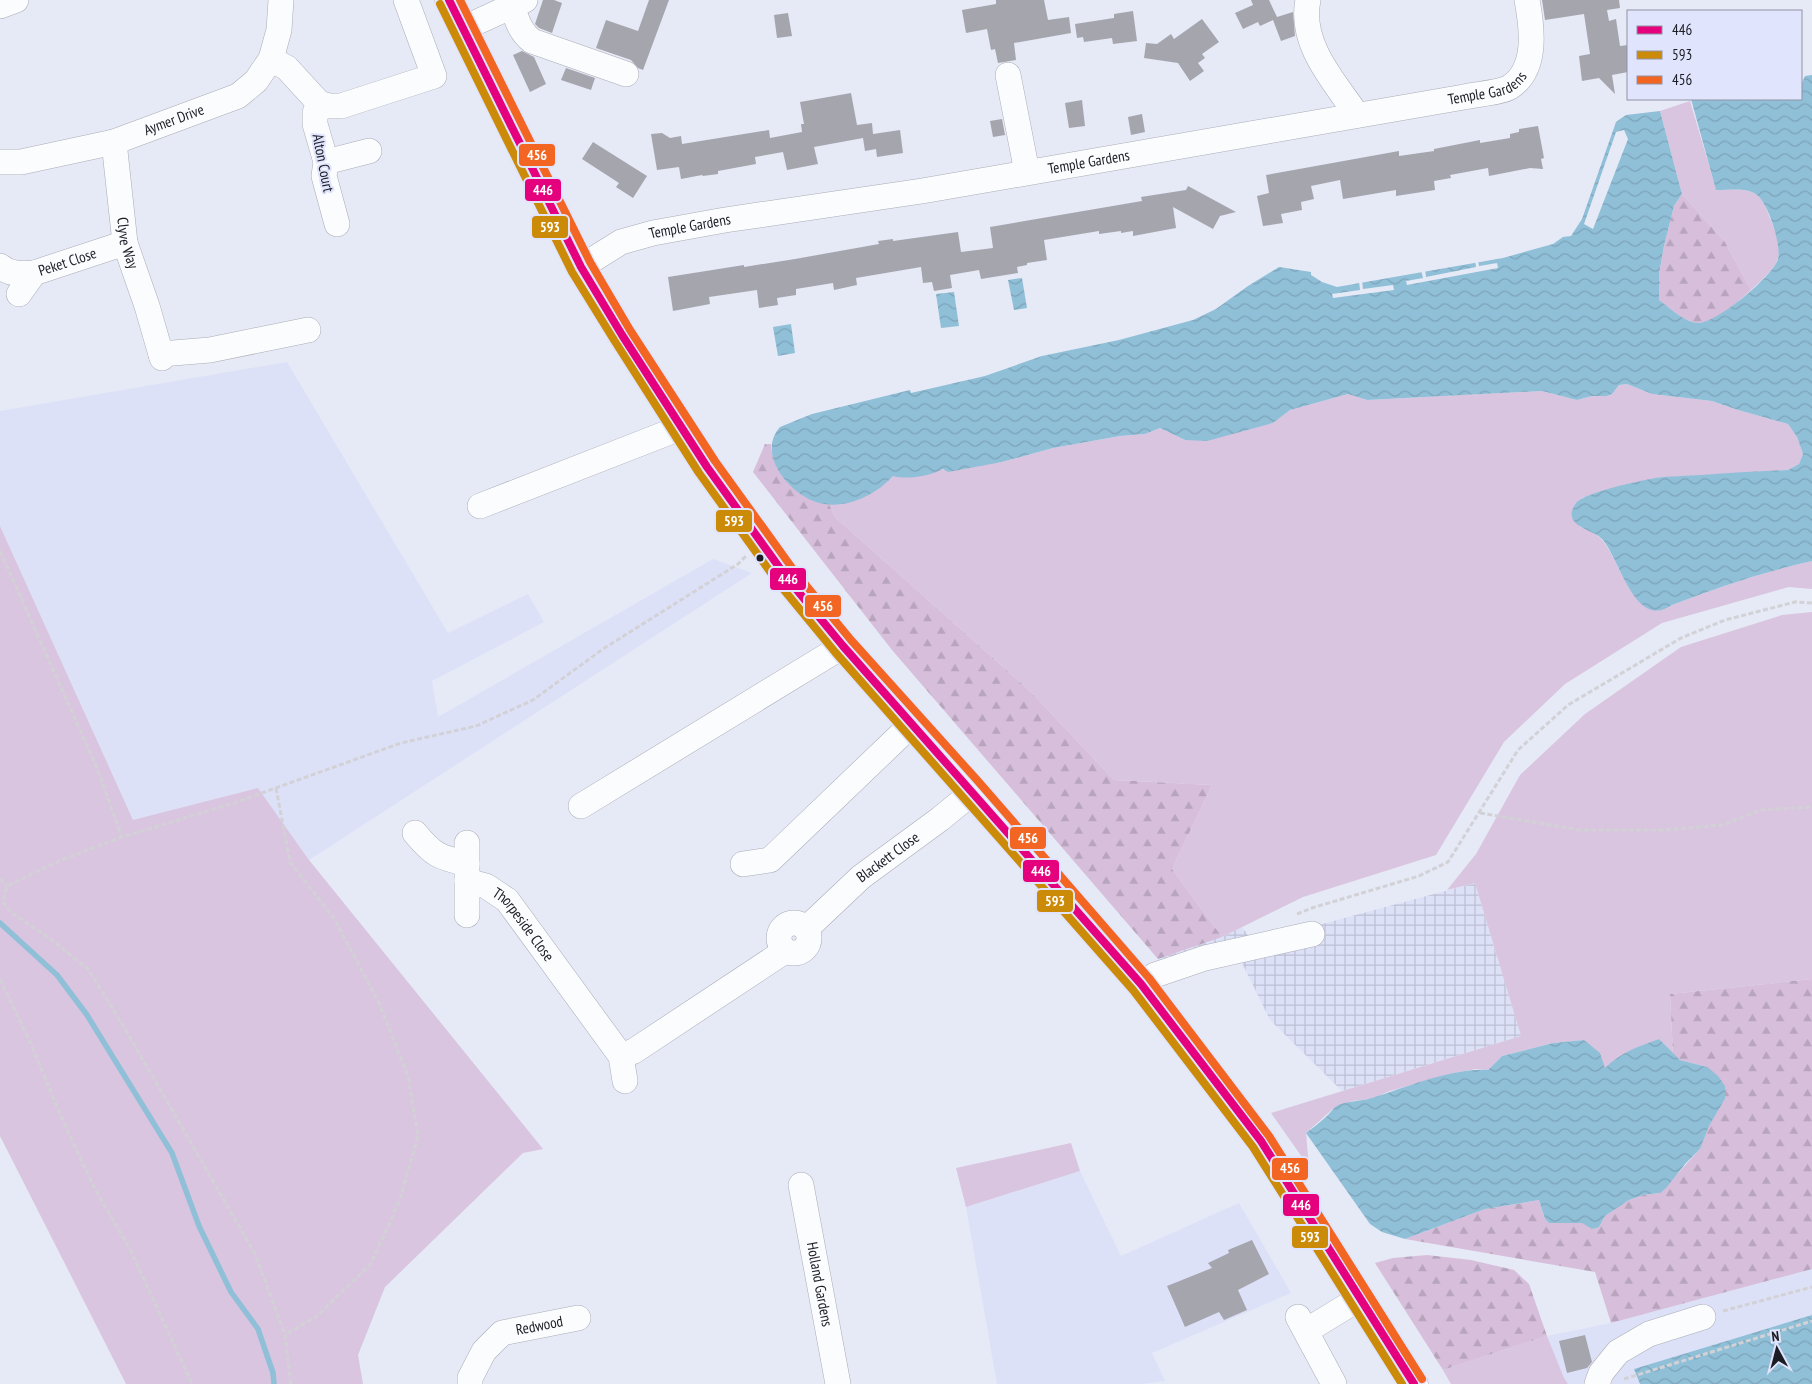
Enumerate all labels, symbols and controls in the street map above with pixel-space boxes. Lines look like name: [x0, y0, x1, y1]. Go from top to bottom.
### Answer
legend: [1627, 10, 1802, 100]
text: 446: [1672, 20, 1693, 39]
text: 593: [1672, 45, 1692, 64]
street label: Temple Gardens: [1447, 68, 1531, 109]
text: 456: [1672, 70, 1693, 89]
street label: Aymer Drive: [141, 99, 206, 139]
street label: Alton Court: [309, 132, 338, 194]
line badge: 456: [518, 143, 556, 167]
street label: Temple Gardens: [1046, 145, 1131, 178]
text: 456: [527, 146, 547, 164]
line badge: 446: [524, 178, 562, 202]
text: 446: [533, 181, 553, 199]
street label: Temple Gardens: [647, 209, 732, 243]
line badge: 593: [531, 215, 569, 239]
street label: Clyve Way: [113, 216, 143, 271]
text: 593: [540, 218, 560, 236]
street label: Peket Close: [36, 243, 99, 280]
line badge: 593: [715, 509, 753, 533]
text: 593: [724, 512, 744, 530]
unlabelled marker: [755, 553, 765, 563]
line badge: 446: [769, 567, 807, 591]
text: 446: [778, 570, 798, 588]
line badge: 456: [804, 594, 842, 618]
text: 456: [813, 597, 833, 615]
line badge: 456: [1009, 826, 1047, 850]
street label: Blackett Close: [852, 828, 923, 886]
text: 456: [1018, 829, 1038, 847]
line badge: 446: [1022, 859, 1060, 883]
text: 446: [1031, 862, 1051, 880]
street label: Thorpeside Close: [489, 883, 559, 965]
line badge: 593: [1036, 889, 1074, 913]
text: 593: [1045, 892, 1065, 910]
line badge: 456: [1271, 1157, 1309, 1181]
text: 456: [1280, 1159, 1300, 1177]
line badge: 446: [1282, 1193, 1320, 1217]
text: 446: [1291, 1196, 1311, 1214]
line badge: 593: [1291, 1225, 1329, 1249]
text: 593: [1300, 1228, 1320, 1246]
street label: Holland Gardens: [803, 1240, 837, 1328]
street label: Redwood: [514, 1311, 564, 1339]
north arrow: [1752, 1324, 1802, 1374]
text: N: [1771, 1327, 1780, 1345]

